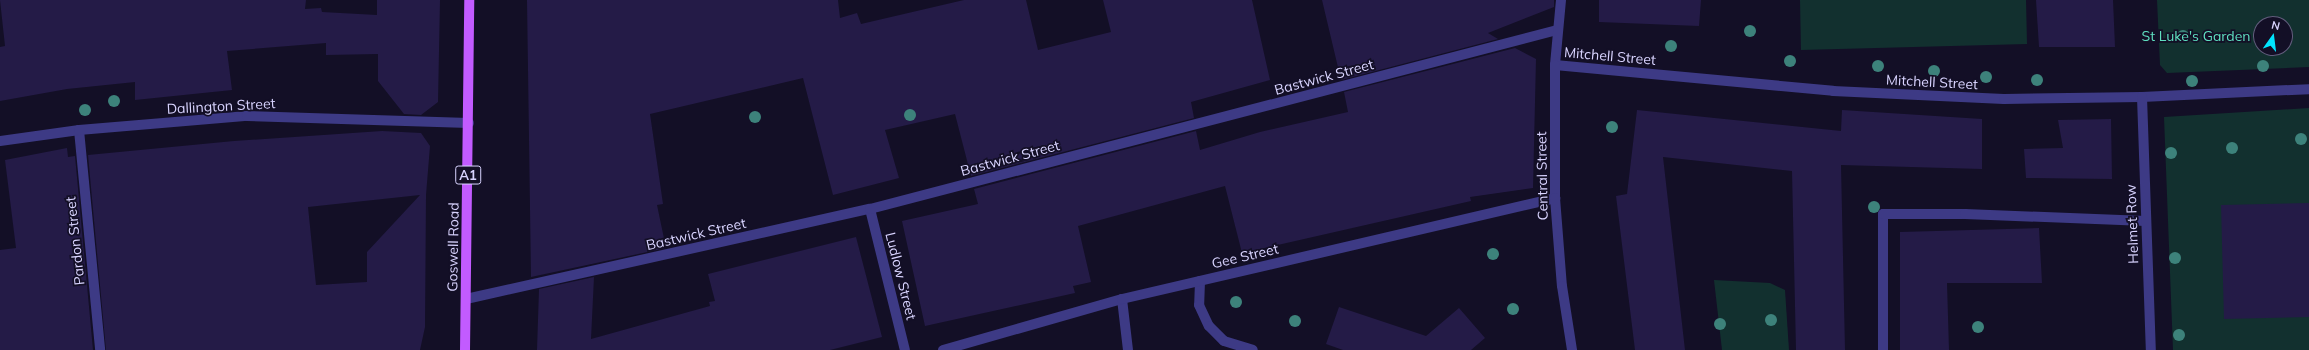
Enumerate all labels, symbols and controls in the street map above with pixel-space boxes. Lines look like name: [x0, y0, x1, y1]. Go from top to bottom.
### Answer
north arrow: [2253, 16, 2293, 56]
text: N: [2270, 18, 2281, 33]
park label: St Luke's Garden: [2141, 28, 2251, 44]
street label: Mitchell Street: [1563, 44, 1657, 68]
street label: Bastwick Street: [1273, 56, 1375, 98]
street label: Mitchell Street: [1886, 71, 1978, 93]
street label: Dallington Street: [166, 95, 276, 117]
street label: Central Street: [1533, 131, 1551, 221]
street label: Bastwick Street: [959, 137, 1061, 179]
road number: A1: [455, 164, 481, 186]
street label: Helmet Row: [2122, 184, 2142, 264]
street label: Pardon Street: [62, 196, 88, 286]
street label: Goswell Road: [444, 202, 462, 292]
street label: Bastwick Street: [645, 214, 747, 254]
street label: Ludlow Street: [882, 230, 920, 322]
street label: Gee Street: [1210, 240, 1280, 272]

